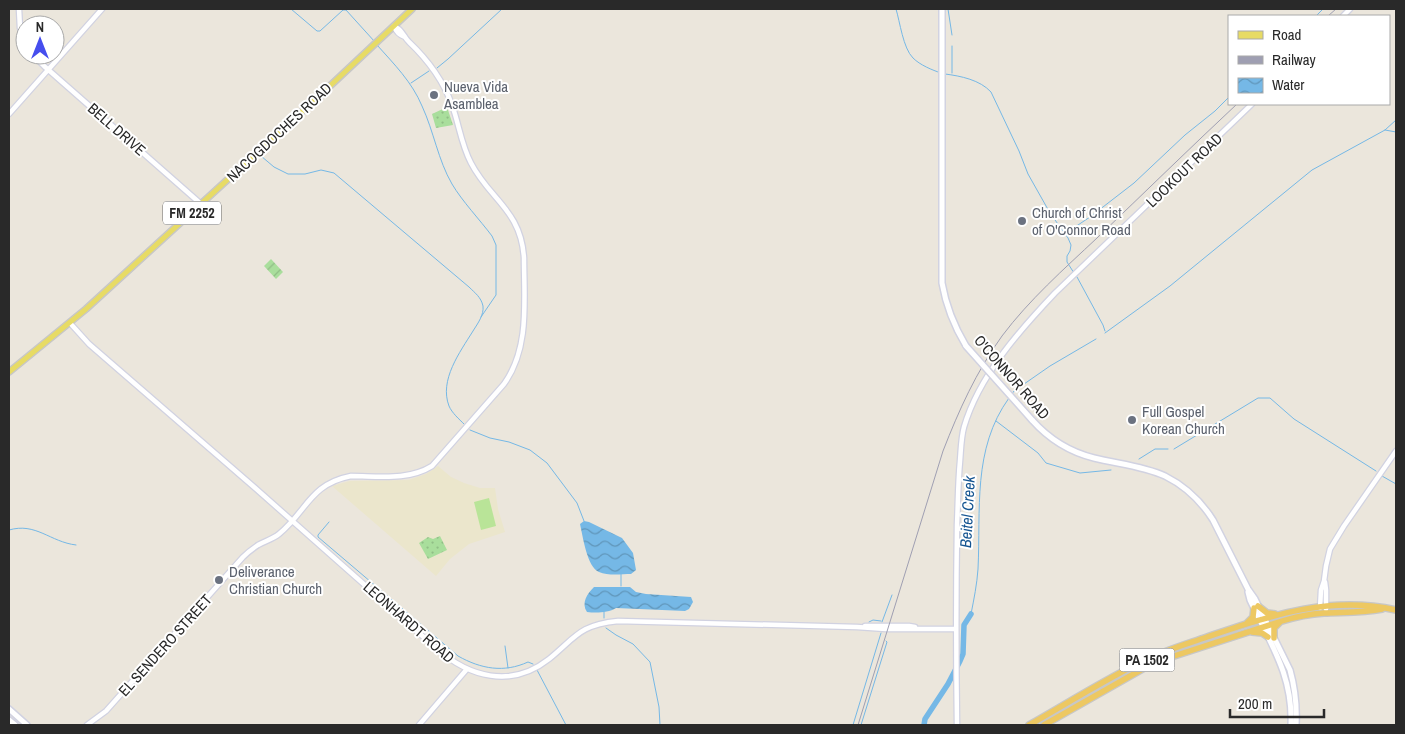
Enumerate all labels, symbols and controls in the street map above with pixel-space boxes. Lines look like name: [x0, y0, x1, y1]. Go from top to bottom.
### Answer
north arrow: [15, 15, 65, 65]
legend: [1228, 15, 1390, 105]
text: N: [36, 18, 44, 36]
text: Road: [1272, 24, 1301, 45]
text: Railway: [1272, 49, 1317, 70]
text: Water: [1272, 74, 1304, 95]
place label: Nueva Vida Asamblea: [443, 76, 508, 114]
street label: NACOGDOCHES ROAD: [222, 78, 336, 186]
marker: Nueva Vida Asamblea: [428, 89, 440, 101]
street label: BELL DRIVE: [83, 98, 151, 160]
street label: LOOKOUT ROAD: [1141, 128, 1227, 212]
road number: FM 2252: [163, 202, 221, 224]
place label: Church of Christ of O'Connor Road: [1032, 202, 1131, 240]
marker: Church of Christ of O'Connor Road: [1016, 215, 1028, 227]
street label: O'CONNOR ROAD: [969, 330, 1055, 424]
place label: Full Gospel Korean Church: [1142, 401, 1225, 439]
marker: Full Gospel Korean Church: [1126, 414, 1138, 426]
water label: Beitel Creek: [954, 475, 980, 549]
place label: Deliverance Christian Church: [229, 561, 322, 599]
marker: Deliverance Christian Church: [213, 574, 225, 586]
street label: LEONHARDT ROAD: [359, 576, 459, 668]
street label: EL SENDERO STREET: [113, 589, 217, 701]
road number: PA 1502: [1120, 648, 1174, 672]
scale bar: [1230, 686, 1324, 718]
text: 200 m: [1238, 693, 1272, 714]

